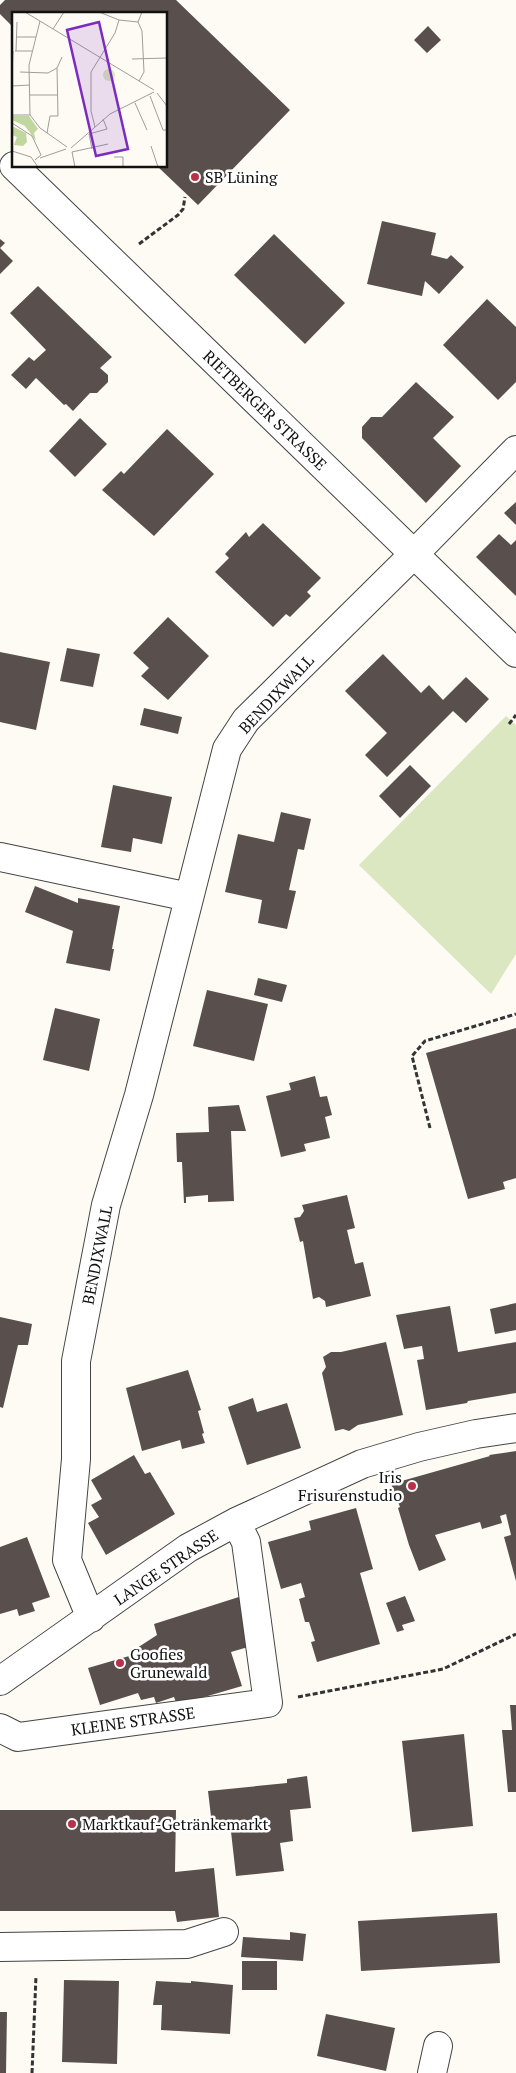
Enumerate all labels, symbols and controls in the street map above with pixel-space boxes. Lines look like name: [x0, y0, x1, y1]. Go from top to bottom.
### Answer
inset map: [12, 12, 168, 168]
place label: SB Lüning: [205, 166, 278, 188]
marker: SB Lüning: [189, 171, 201, 183]
street label: RIETBERGER STRASSE: [198, 345, 332, 475]
street label: BENDIXWALL: [234, 650, 318, 738]
street label: BENDIXWALL: [77, 1203, 117, 1306]
place label: Iris Frisurenstudio: [298, 1466, 402, 1506]
marker: Iris Frisurenstudio: [406, 1480, 418, 1492]
street label: LANGE STRASSE: [109, 1524, 223, 1610]
place label: Goofies Grunewald: [130, 1643, 207, 1683]
marker: Goofies Grunewald: [114, 1657, 126, 1669]
street label: KLEINE STRASSE: [70, 1701, 196, 1741]
place label: Marktkauf-Getränkemarkt: [82, 1813, 269, 1835]
marker: Marktkauf-Getränkemarkt: [66, 1818, 78, 1830]

